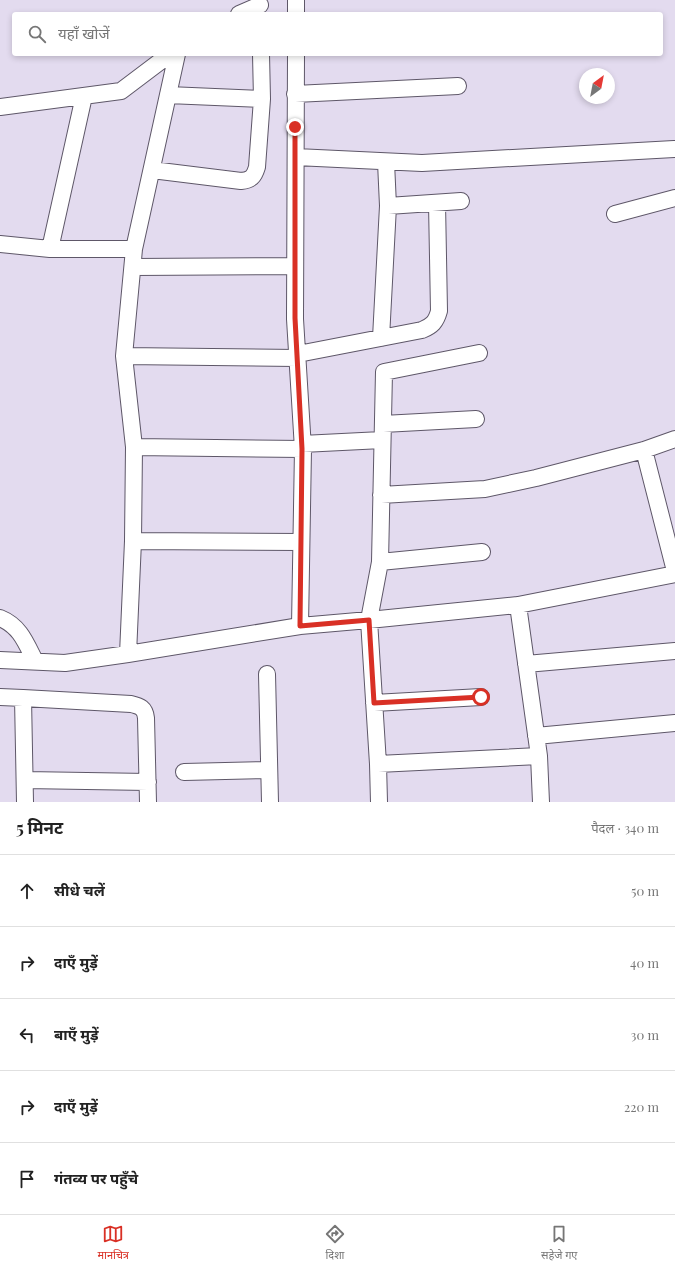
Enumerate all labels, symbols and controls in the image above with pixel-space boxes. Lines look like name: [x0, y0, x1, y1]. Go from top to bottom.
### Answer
search box: [12, 12, 663, 56]
icon: search: [26, 23, 48, 45]
text: यहाँ खोजें: [58, 23, 110, 43]
north arrow: [579, 68, 615, 104]
route end: [286, 118, 304, 136]
route start: [472, 688, 490, 706]
text: 5 मिनट: [16, 816, 63, 838]
text: पैदल · 340 m: [591, 819, 659, 836]
icon: ahead: [16, 880, 38, 902]
text: सीधे चलें: [54, 880, 105, 900]
text: 50 m: [631, 882, 659, 899]
icon: right: [16, 952, 38, 974]
text: दाएँ मुड़ें: [54, 952, 98, 972]
text: 40 m: [630, 954, 659, 971]
icon: left: [16, 1024, 38, 1046]
text: बाएँ मुड़ें: [54, 1024, 99, 1044]
text: 30 m: [631, 1026, 659, 1043]
icon: right: [16, 1096, 38, 1118]
text: दाएँ मुड़ें: [54, 1096, 98, 1116]
text: 220 m: [624, 1098, 659, 1115]
icon: arrive: [16, 1168, 38, 1190]
text: गंतव्य पर पहुँचे: [54, 1168, 138, 1188]
tab: मानचित्र: [98, 1223, 129, 1263]
tab: दिशा: [324, 1223, 346, 1263]
tab: सहेजे गए: [541, 1223, 577, 1263]

